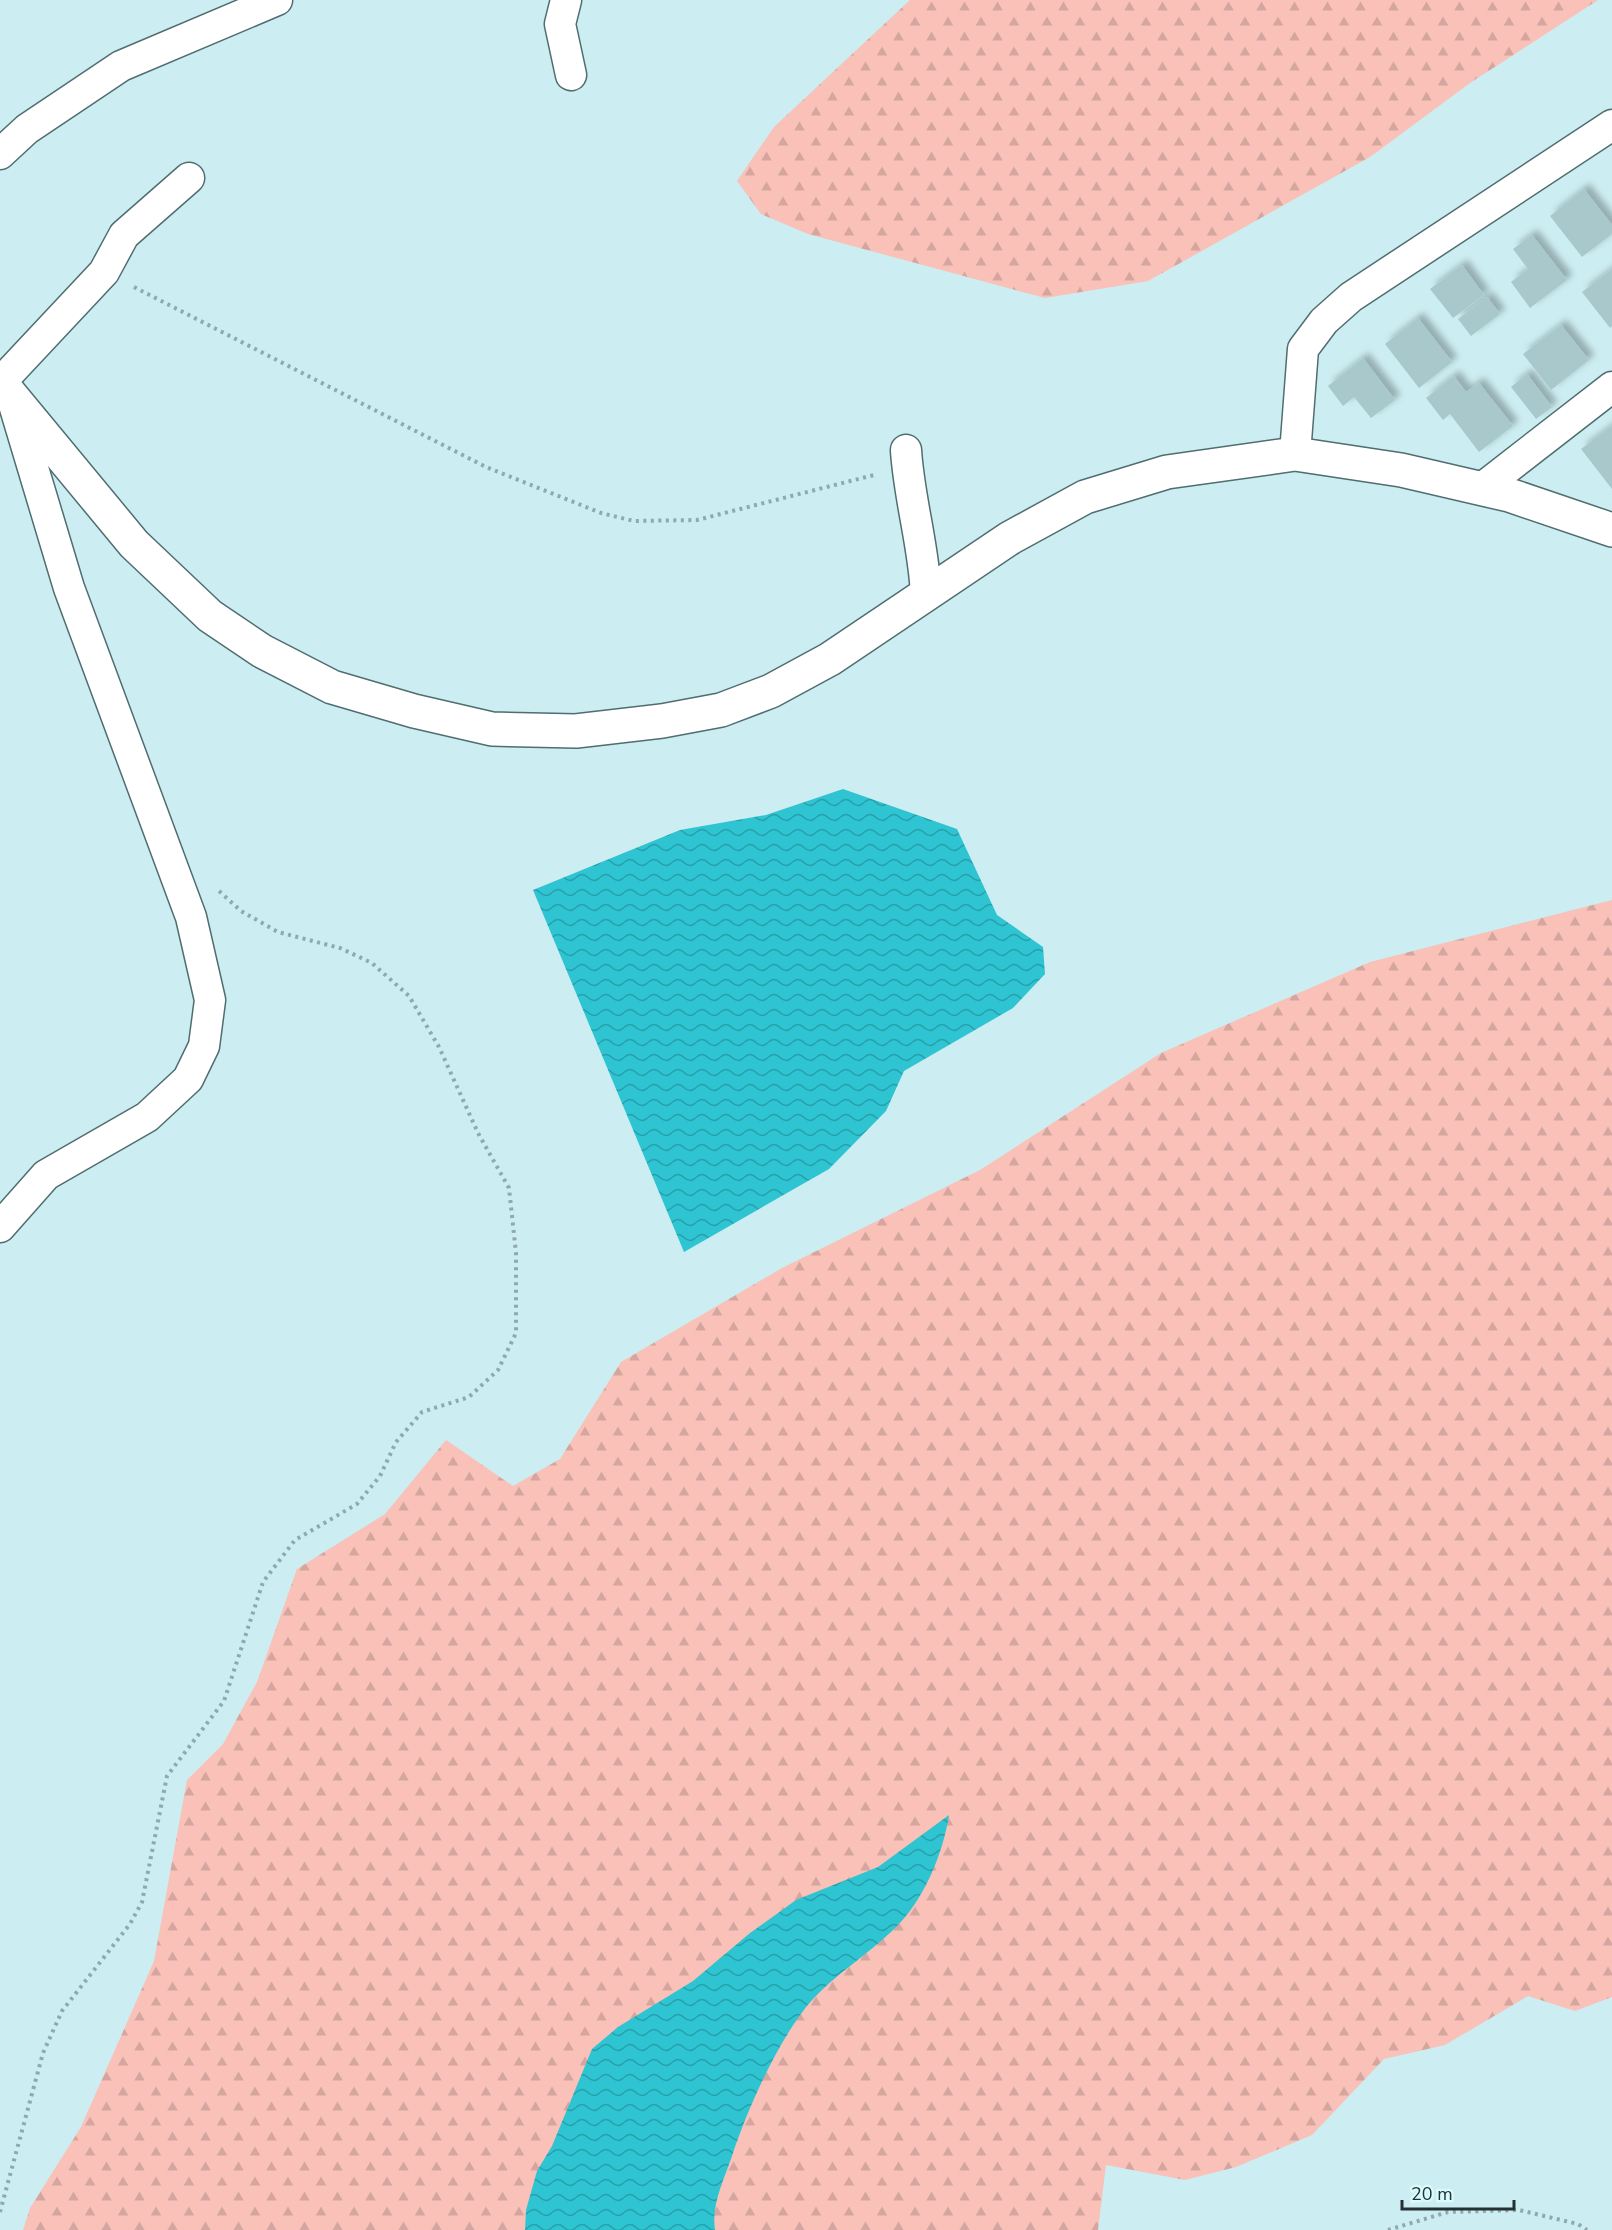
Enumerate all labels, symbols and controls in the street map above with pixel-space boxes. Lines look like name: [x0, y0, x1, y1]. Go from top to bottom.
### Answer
scale bar: [1402, 2173, 1514, 2211]
text: 20 m: [1411, 2182, 1453, 2206]

